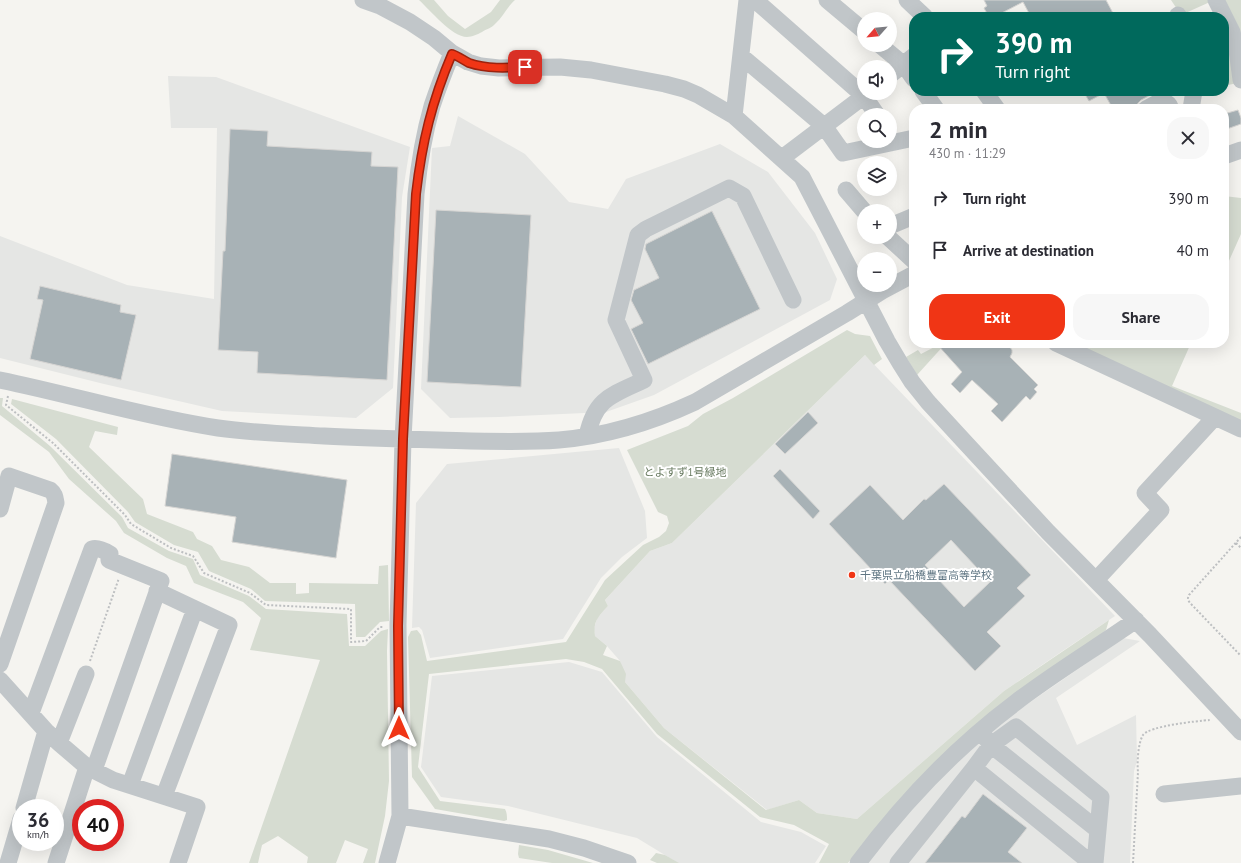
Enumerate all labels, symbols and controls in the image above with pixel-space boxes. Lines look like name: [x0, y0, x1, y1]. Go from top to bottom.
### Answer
north arrow: [857, 12, 897, 52]
map controls: [857, 12, 897, 292]
text: 390 m: [995, 24, 1072, 61]
icon: right: [929, 28, 981, 80]
pin: [508, 50, 542, 84]
icon: arrive: [514, 56, 536, 78]
button: sound: [857, 60, 897, 100]
text: Turn right: [995, 60, 1070, 83]
button: search: [857, 108, 897, 148]
text: 2 min: [929, 114, 988, 145]
button: close: [1167, 117, 1209, 159]
text: 430 m · 11:29: [929, 145, 1006, 162]
button: layers: [857, 156, 897, 196]
icon: right: [929, 187, 951, 209]
text: Turn right: [963, 189, 1026, 208]
text: 390 m: [1168, 189, 1209, 208]
button: +: [857, 204, 897, 244]
icon: arrive: [929, 239, 951, 261]
text: Arrive at destination: [963, 241, 1094, 260]
text: 40 m: [1176, 241, 1209, 260]
button: −: [857, 252, 897, 292]
button: Exit: [929, 294, 1065, 340]
button: Share: [1073, 294, 1209, 340]
park label: とよすず1号緑地: [644, 465, 727, 479]
place label: 千葉県立船橋豊富高等学校: [860, 568, 992, 582]
marker: 千葉県立船橋豊富高等学校: [847, 570, 857, 580]
position arrow: [378, 707, 420, 749]
speed limit sign: 40: [72, 799, 124, 851]
text: 36: [27, 807, 49, 833]
text: km/h: [27, 828, 49, 841]

